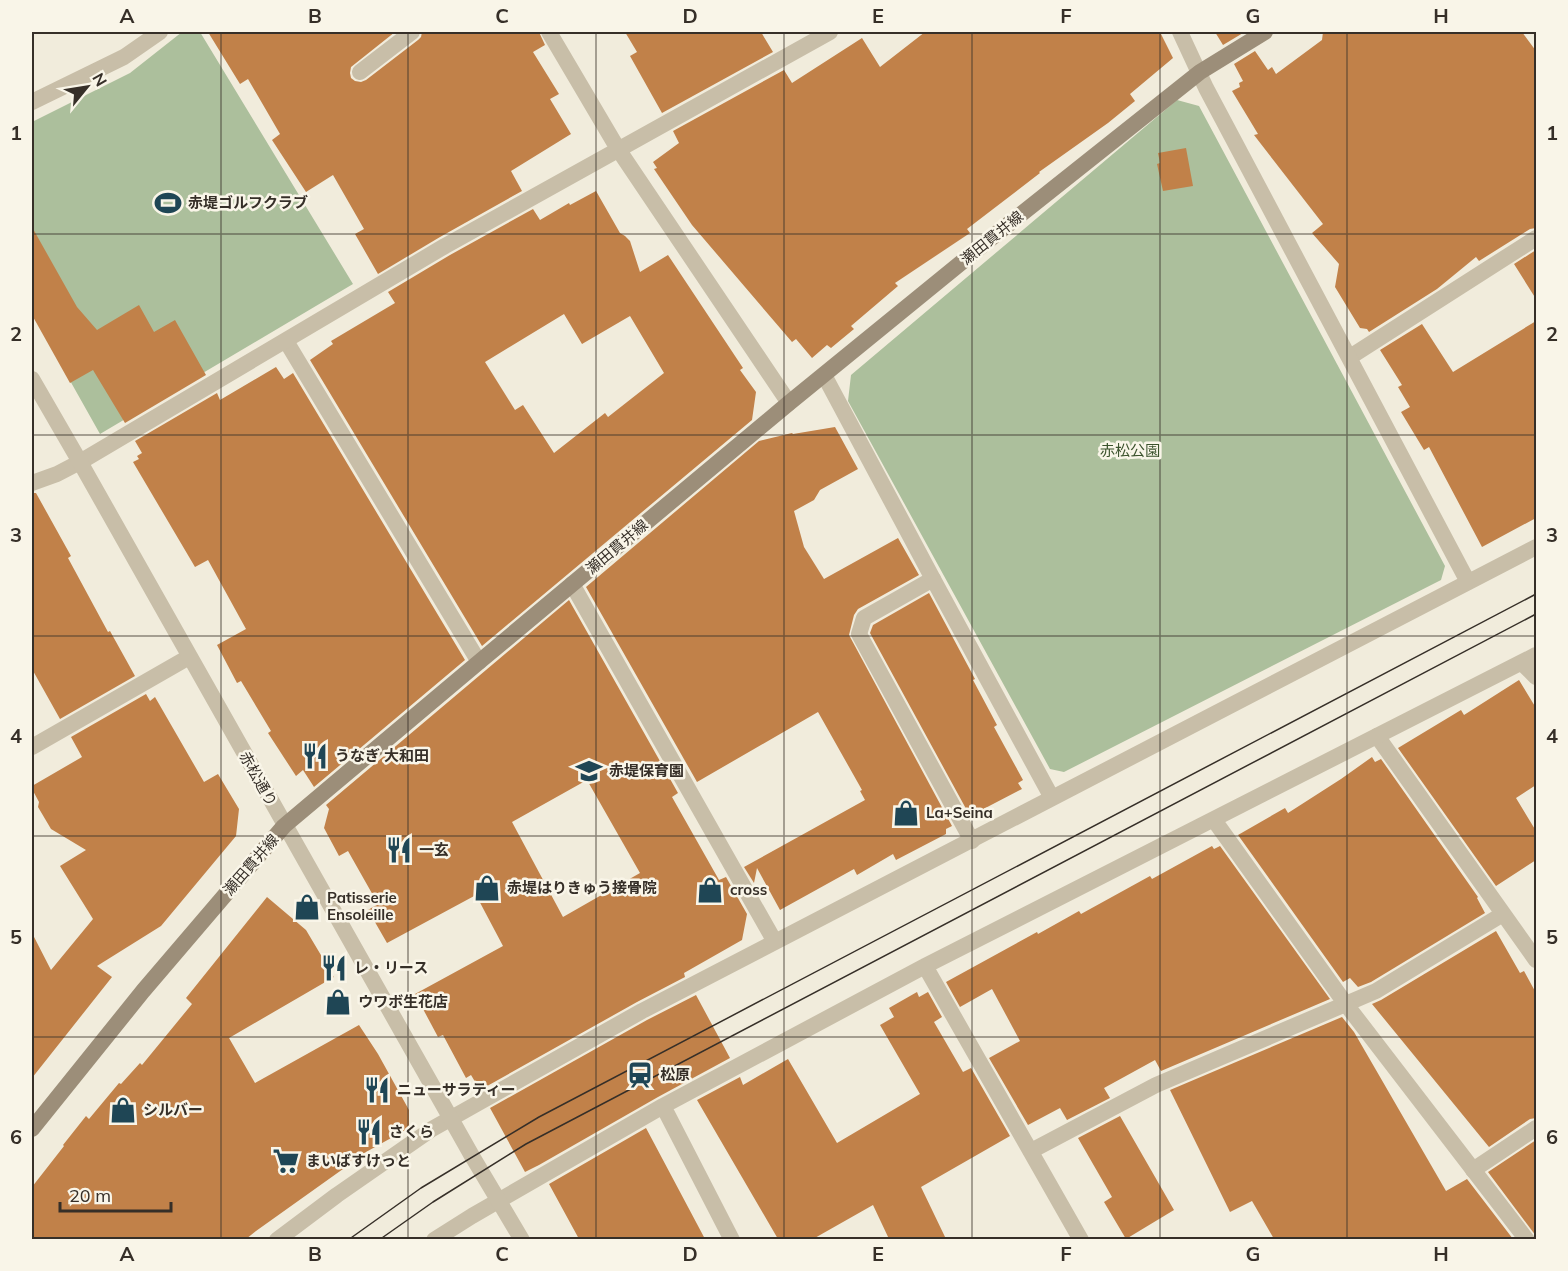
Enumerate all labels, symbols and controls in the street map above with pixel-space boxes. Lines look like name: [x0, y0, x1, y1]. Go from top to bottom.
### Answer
text: A: [120, 3, 135, 28]
text: B: [308, 3, 322, 28]
text: C: [495, 3, 509, 28]
text: D: [682, 3, 698, 28]
text: E: [872, 3, 884, 28]
text: F: [1060, 3, 1072, 28]
text: G: [1246, 3, 1260, 28]
text: H: [1433, 3, 1449, 28]
north arrow: [57, 57, 117, 117]
text: N: [88, 69, 112, 90]
text: 1: [10, 120, 22, 145]
text: 1: [1546, 120, 1558, 145]
sports icon: 赤堤ゴルフクラブ: [153, 188, 183, 218]
place label: 赤堤ゴルフクラブ: [188, 193, 308, 212]
street label: 瀬田貫井線: [957, 207, 1027, 269]
text: 2: [10, 321, 22, 346]
text: 2: [1546, 321, 1558, 346]
park label: 赤松公園: [1100, 441, 1160, 460]
street label: 瀬田貫井線: [582, 515, 652, 578]
text: 3: [10, 522, 22, 547]
text: 3: [1546, 522, 1558, 547]
text: 4: [10, 723, 22, 748]
text: 4: [1546, 723, 1558, 748]
restaurant icon: うなぎ 大和田: [300, 741, 330, 771]
place label: うなぎ 大和田: [335, 746, 429, 765]
street label: 赤松通り: [236, 748, 281, 810]
school or university icon: 赤堤保育園: [574, 756, 604, 786]
place label: 赤堤保育園: [609, 761, 684, 780]
shop icon: La+Seina: [891, 798, 921, 828]
place label: La+Seina: [926, 803, 993, 822]
street label: 瀬田貫井線: [219, 830, 282, 899]
restaurant icon: 一玄: [384, 835, 414, 865]
place label: 一玄: [419, 840, 449, 859]
shop icon: 赤堤はりきゅう接骨院: [472, 873, 502, 903]
shop icon: cross: [695, 875, 725, 905]
place label: 赤堤はりきゅう接骨院: [507, 878, 657, 897]
place label: cross: [730, 880, 767, 899]
place label: Patisserie Ensoleille: [327, 888, 397, 924]
shop icon: Patisserie Ensoleille: [292, 892, 322, 922]
text: 5: [10, 924, 22, 949]
text: 5: [1546, 924, 1558, 949]
restaurant icon: レ・リース: [319, 953, 349, 983]
place label: レ・リース: [354, 958, 428, 977]
shop icon: ウワボ生花店: [323, 987, 353, 1017]
place label: ウワボ生花店: [358, 992, 448, 1011]
station icon: 松原: [625, 1060, 655, 1090]
place label: 松原: [660, 1065, 690, 1084]
restaurant icon: ニューサラティー: [362, 1075, 392, 1105]
place label: ニューサラティー: [397, 1080, 516, 1099]
shop icon: シルバー: [108, 1095, 138, 1125]
place label: シルバー: [143, 1100, 203, 1119]
restaurant icon: さくら: [354, 1117, 384, 1147]
place label: さくら: [389, 1122, 434, 1141]
text: 6: [10, 1124, 22, 1149]
text: 6: [1546, 1124, 1558, 1149]
supermarket icon: まいばすけっと: [271, 1146, 301, 1176]
place label: まいばすけっと: [306, 1151, 411, 1170]
scale bar: [60, 1175, 171, 1213]
text: 20 m: [69, 1184, 111, 1207]
text: A: [120, 1241, 135, 1266]
text: B: [308, 1241, 322, 1266]
text: C: [495, 1241, 509, 1266]
text: D: [682, 1241, 698, 1266]
text: E: [872, 1241, 884, 1266]
text: F: [1060, 1241, 1072, 1266]
text: G: [1246, 1241, 1260, 1266]
text: H: [1433, 1241, 1449, 1266]

